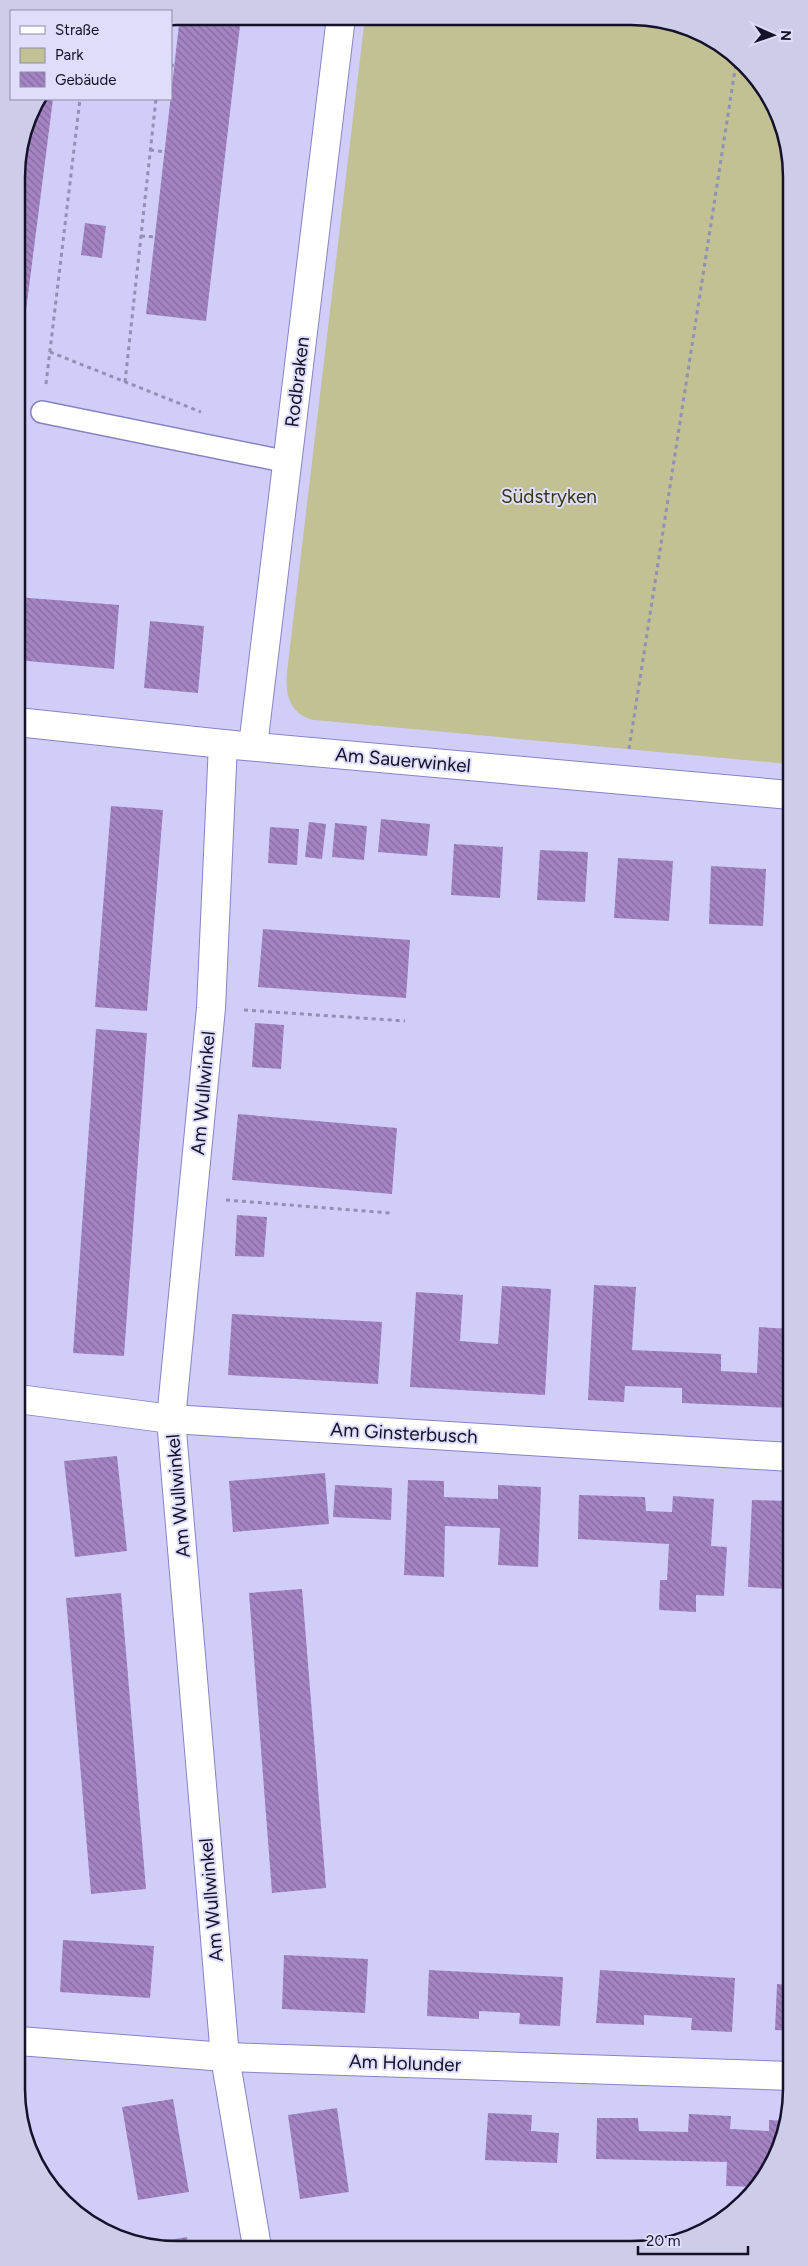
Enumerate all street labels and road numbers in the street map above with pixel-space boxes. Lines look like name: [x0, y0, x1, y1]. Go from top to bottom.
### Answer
street label: Rodbraken: [280, 335, 314, 429]
street label: Am Sauerwinkel: [334, 743, 472, 777]
street label: Am Wullwinkel: [186, 1030, 220, 1156]
street label: Am Ginsterbusch: [330, 1418, 478, 1448]
street label: Am Wullwinkel: [161, 1433, 195, 1559]
street label: Am Wullwinkel: [194, 1837, 228, 1963]
street label: Am Holunder: [348, 2050, 462, 2076]

